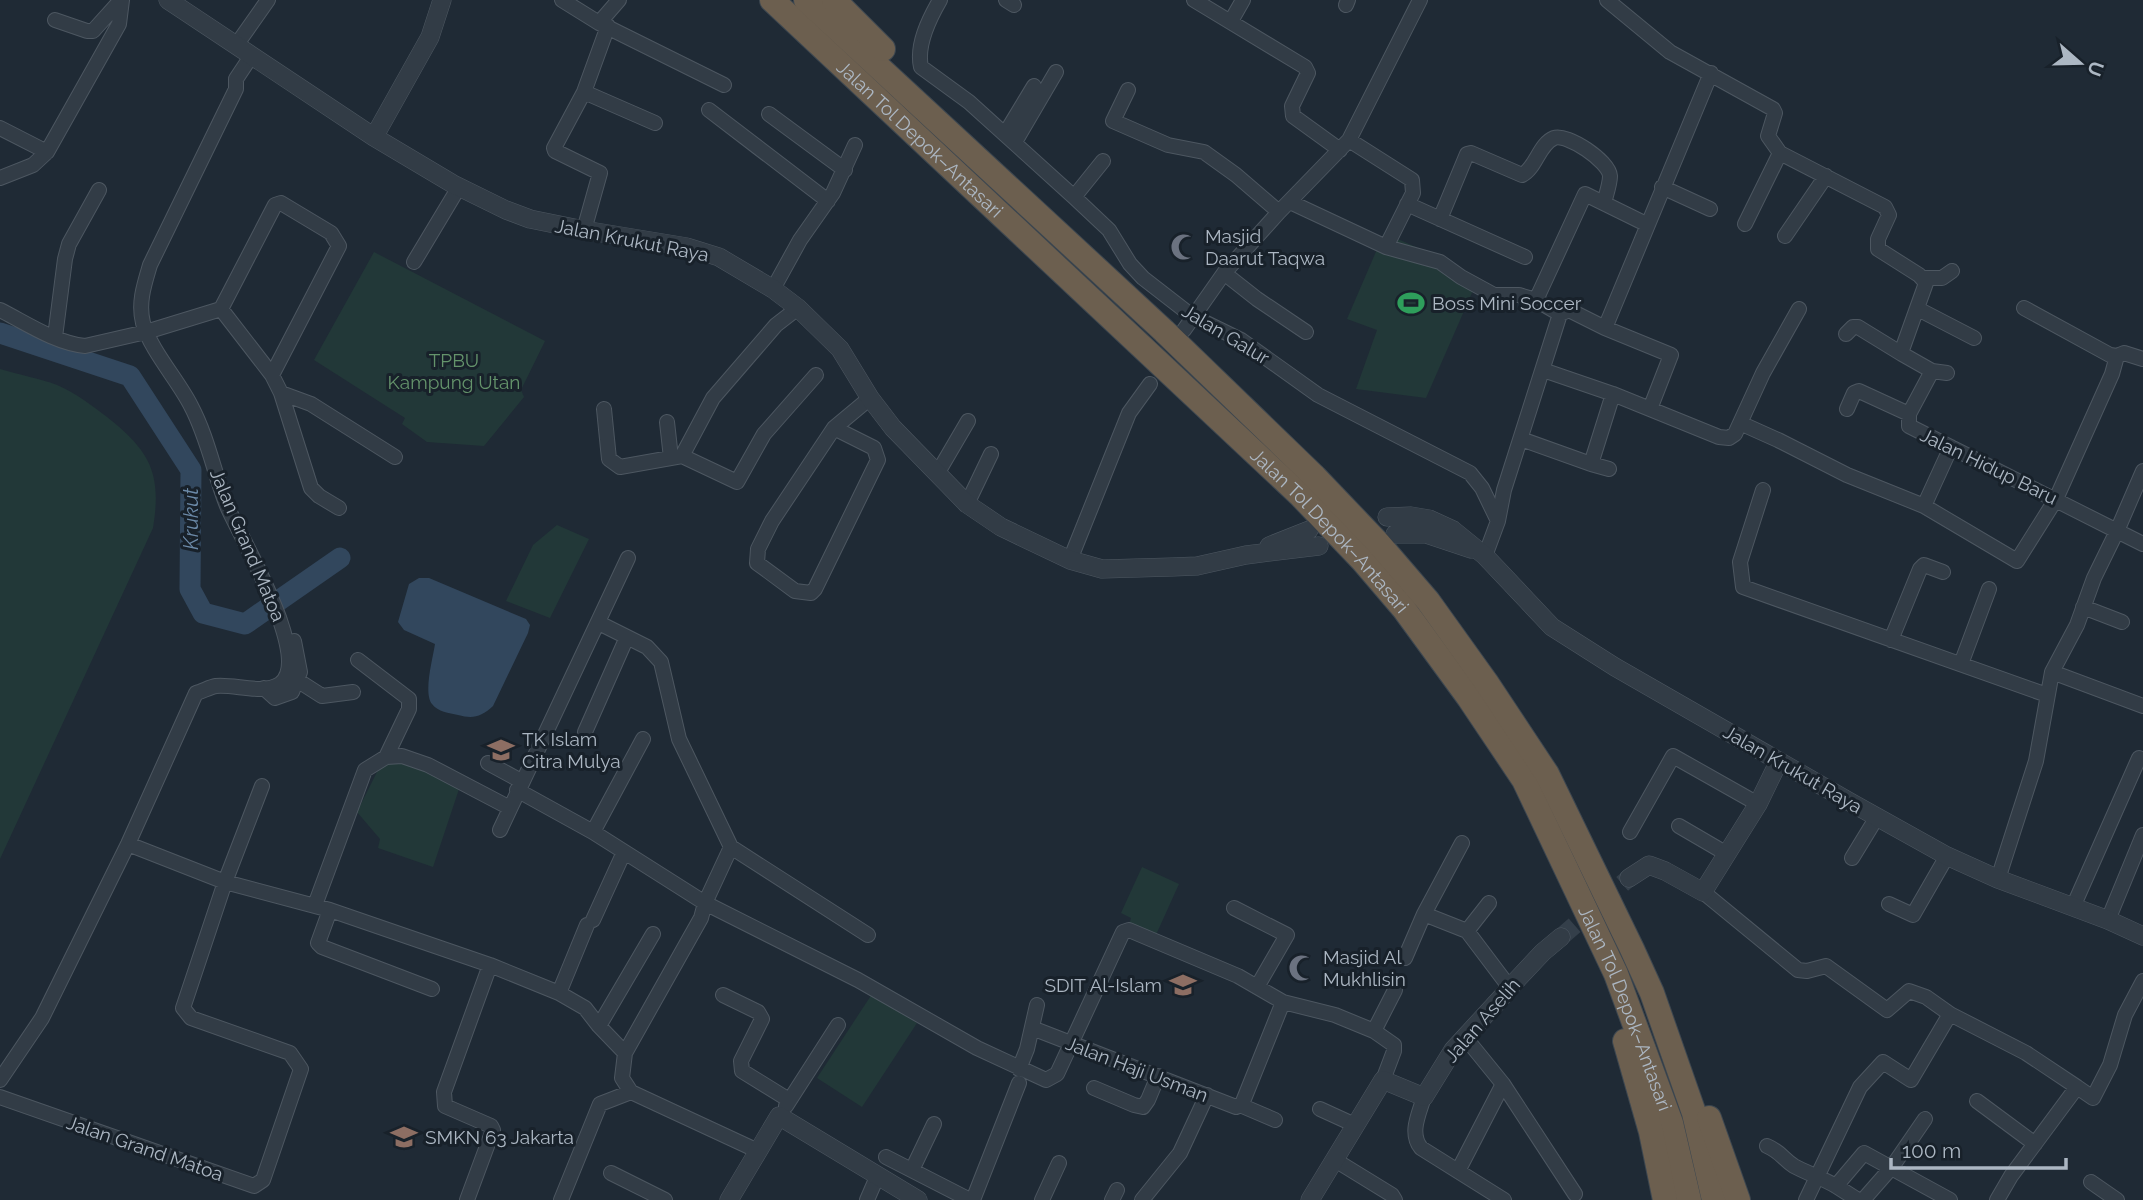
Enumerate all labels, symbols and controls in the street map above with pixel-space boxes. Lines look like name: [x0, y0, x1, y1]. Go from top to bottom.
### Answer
north arrow: [2045, 28, 2115, 98]
street label: Jalan Tol Depok–Antasari: [833, 56, 1008, 222]
text: U: [2083, 58, 2109, 79]
street label: Jalan Krukut Raya: [553, 214, 711, 266]
place label: Masjid Daarut Taqwa: [1205, 225, 1325, 269]
mosque icon: Masjid Daarut Taqwa: [1169, 232, 1199, 262]
sports icon: Boss Mini Soccer: [1396, 288, 1426, 318]
place label: Boss Mini Soccer: [1432, 292, 1582, 314]
street label: Jalan Galur: [1178, 299, 1274, 369]
park label: TPBU Kampung Utan: [388, 349, 520, 393]
street label: Jalan Hidup Baru: [1917, 423, 2061, 509]
street label: Jalan Tol Depok–Antasari: [1246, 444, 1413, 617]
street label: Jalan Grand Matoa: [206, 465, 290, 625]
water label: Krukut: [178, 488, 203, 550]
street label: Jalan Krukut Raya: [1720, 720, 1866, 818]
place label: TK Islam Citra Mulya: [522, 728, 621, 772]
school or university icon: TK Islam Citra Mulya: [486, 735, 516, 765]
street label: Jalan Tol Depok–Antasari: [1574, 902, 1676, 1114]
place label: Masjid Al Mukhlisin: [1323, 946, 1406, 990]
mosque icon: Masjid Al Mukhlisin: [1287, 953, 1317, 983]
school or university icon: SDIT Al-Islam: [1168, 970, 1198, 1000]
place label: SDIT Al-Islam: [1044, 974, 1162, 996]
street label: Jalan Aselih: [1440, 974, 1524, 1066]
street label: Jalan Haji Usman: [1063, 1032, 1211, 1106]
street label: Jalan Grand Matoa: [64, 1111, 226, 1185]
school or university icon: SMKN 63 Jakarta: [389, 1122, 419, 1152]
place label: SMKN 63 Jakarta: [425, 1126, 574, 1148]
scale bar: [1891, 1126, 2066, 1170]
text: 100 m: [1902, 1138, 1961, 1163]

